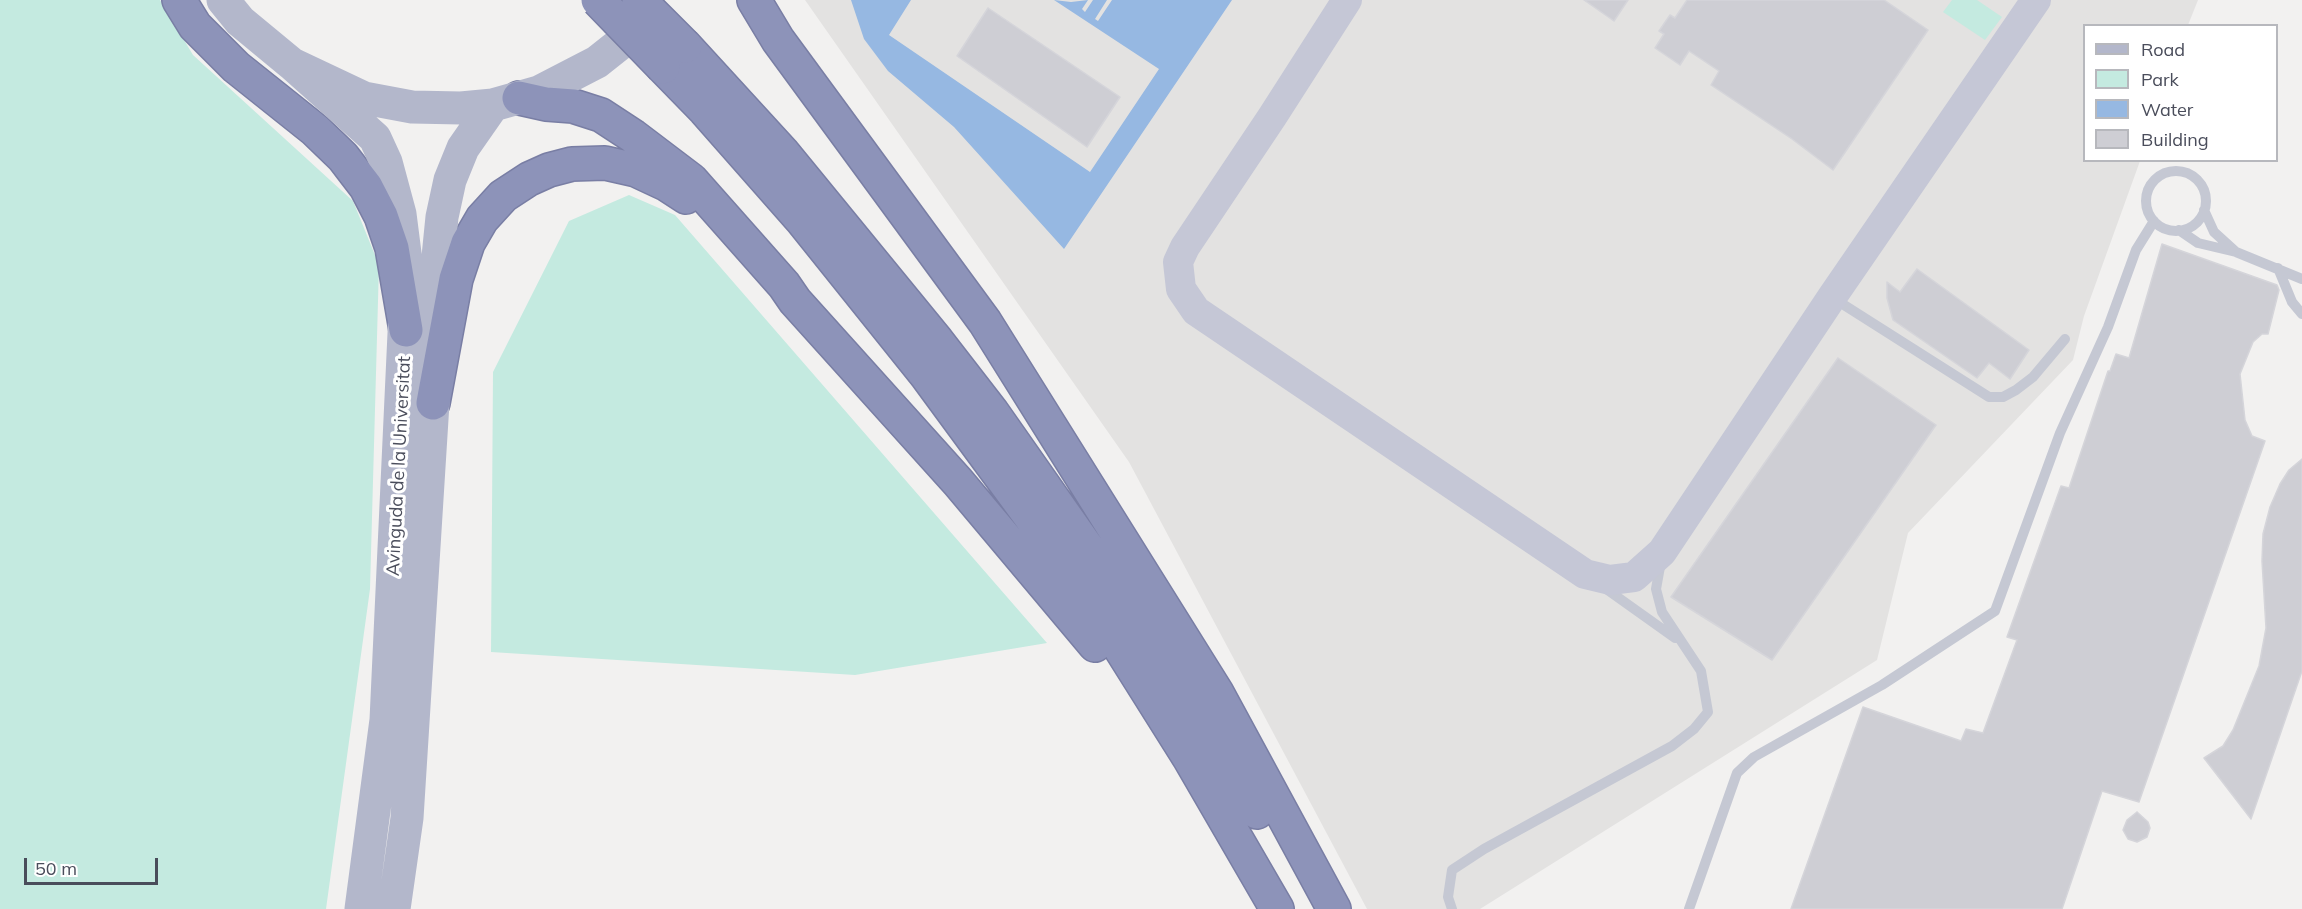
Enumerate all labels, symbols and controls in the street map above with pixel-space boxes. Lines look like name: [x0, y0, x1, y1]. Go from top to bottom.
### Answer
legend: [2083, 24, 2278, 162]
text: Road: [2141, 38, 2185, 61]
text: Park: [2141, 68, 2179, 91]
text: Water: [2141, 98, 2193, 121]
text: Building: [2141, 128, 2209, 151]
street label: Avinguda de la Universitat: [382, 356, 416, 576]
scale bar: [27, 846, 160, 884]
text: 50 m: [35, 857, 77, 880]

